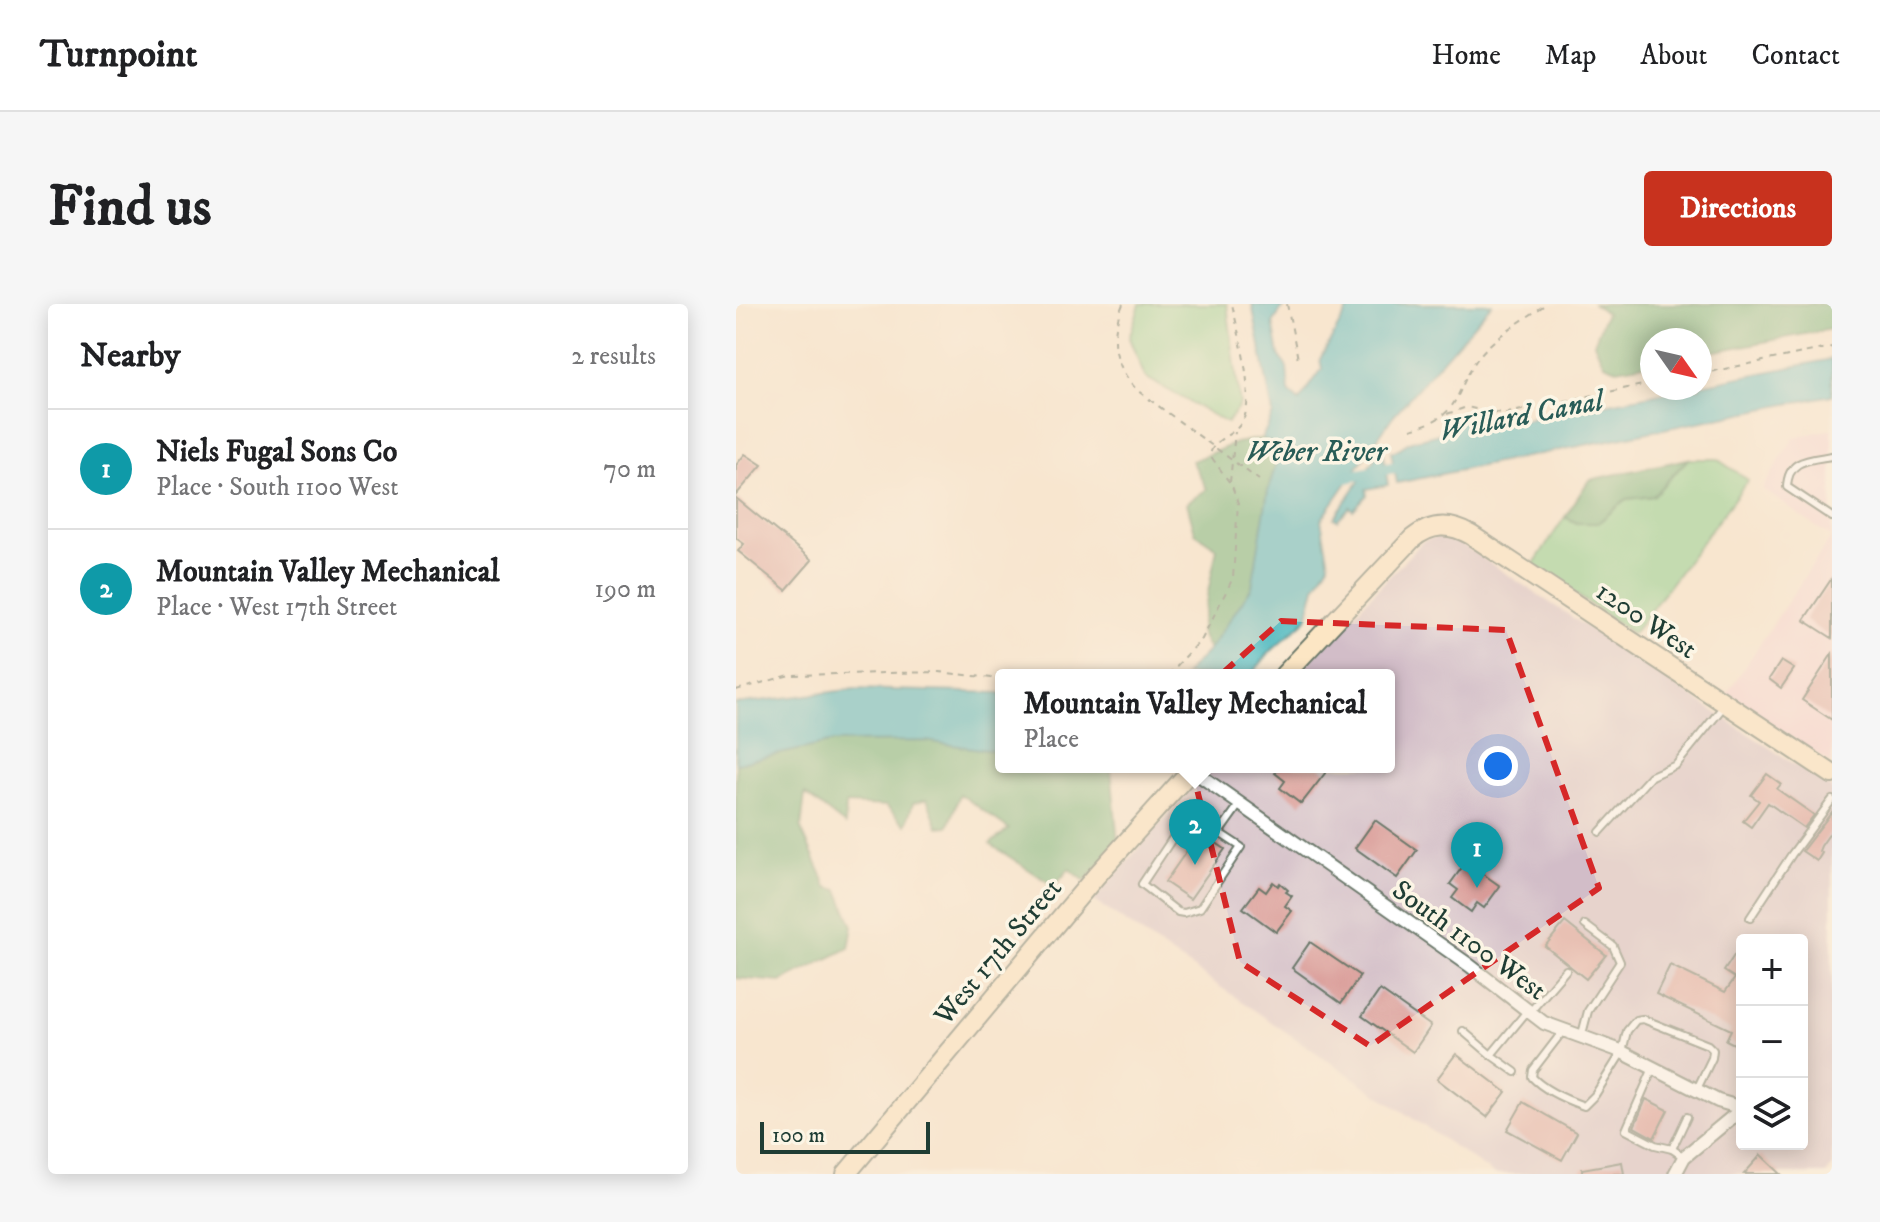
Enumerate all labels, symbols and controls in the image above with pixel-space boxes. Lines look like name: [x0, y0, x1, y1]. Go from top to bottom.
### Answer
text: Turnpoint: [40, 31, 198, 79]
text: Home: [1432, 38, 1501, 73]
text: Map: [1545, 38, 1596, 73]
text: About: [1640, 38, 1707, 73]
text: Contact: [1751, 38, 1840, 73]
button: Directions: [1644, 171, 1832, 246]
text: Find us: [48, 173, 212, 243]
north arrow: [1640, 328, 1712, 400]
text: Nearby: [80, 335, 181, 377]
text: 2 results: [571, 340, 656, 373]
water label: Willard Canal: [1436, 382, 1610, 450]
text: Niels Fugal Sons Co: [156, 434, 397, 471]
water label: Weber River: [1246, 434, 1389, 471]
text: 1: [101, 453, 111, 486]
text: 70 m: [603, 453, 656, 486]
text: Place · South 1100 West: [156, 471, 398, 504]
text: Mountain Valley Mechanical: [156, 554, 500, 591]
text: 2: [100, 573, 112, 606]
text: 190 m: [594, 573, 656, 606]
street label: 1200 West: [1589, 574, 1703, 667]
text: Place · West 17th Street: [156, 591, 397, 624]
popup: [995, 669, 1395, 773]
text: Mountain Valley Mechanical: [1023, 686, 1367, 723]
text: Place: [1023, 723, 1079, 756]
your location: [1478, 746, 1518, 786]
pin: 2: [1169, 799, 1221, 865]
pin: 1: [1451, 822, 1503, 888]
street label: West 17th Street: [926, 871, 1070, 1033]
street label: South 1100 West: [1385, 872, 1553, 1008]
map controls: [1736, 934, 1808, 1150]
button: +: [1736, 934, 1808, 1006]
button: −: [1736, 1006, 1808, 1078]
button: layers: [1736, 1078, 1808, 1150]
scale bar: [760, 1118, 930, 1154]
text: 100 m: [772, 1122, 825, 1149]

